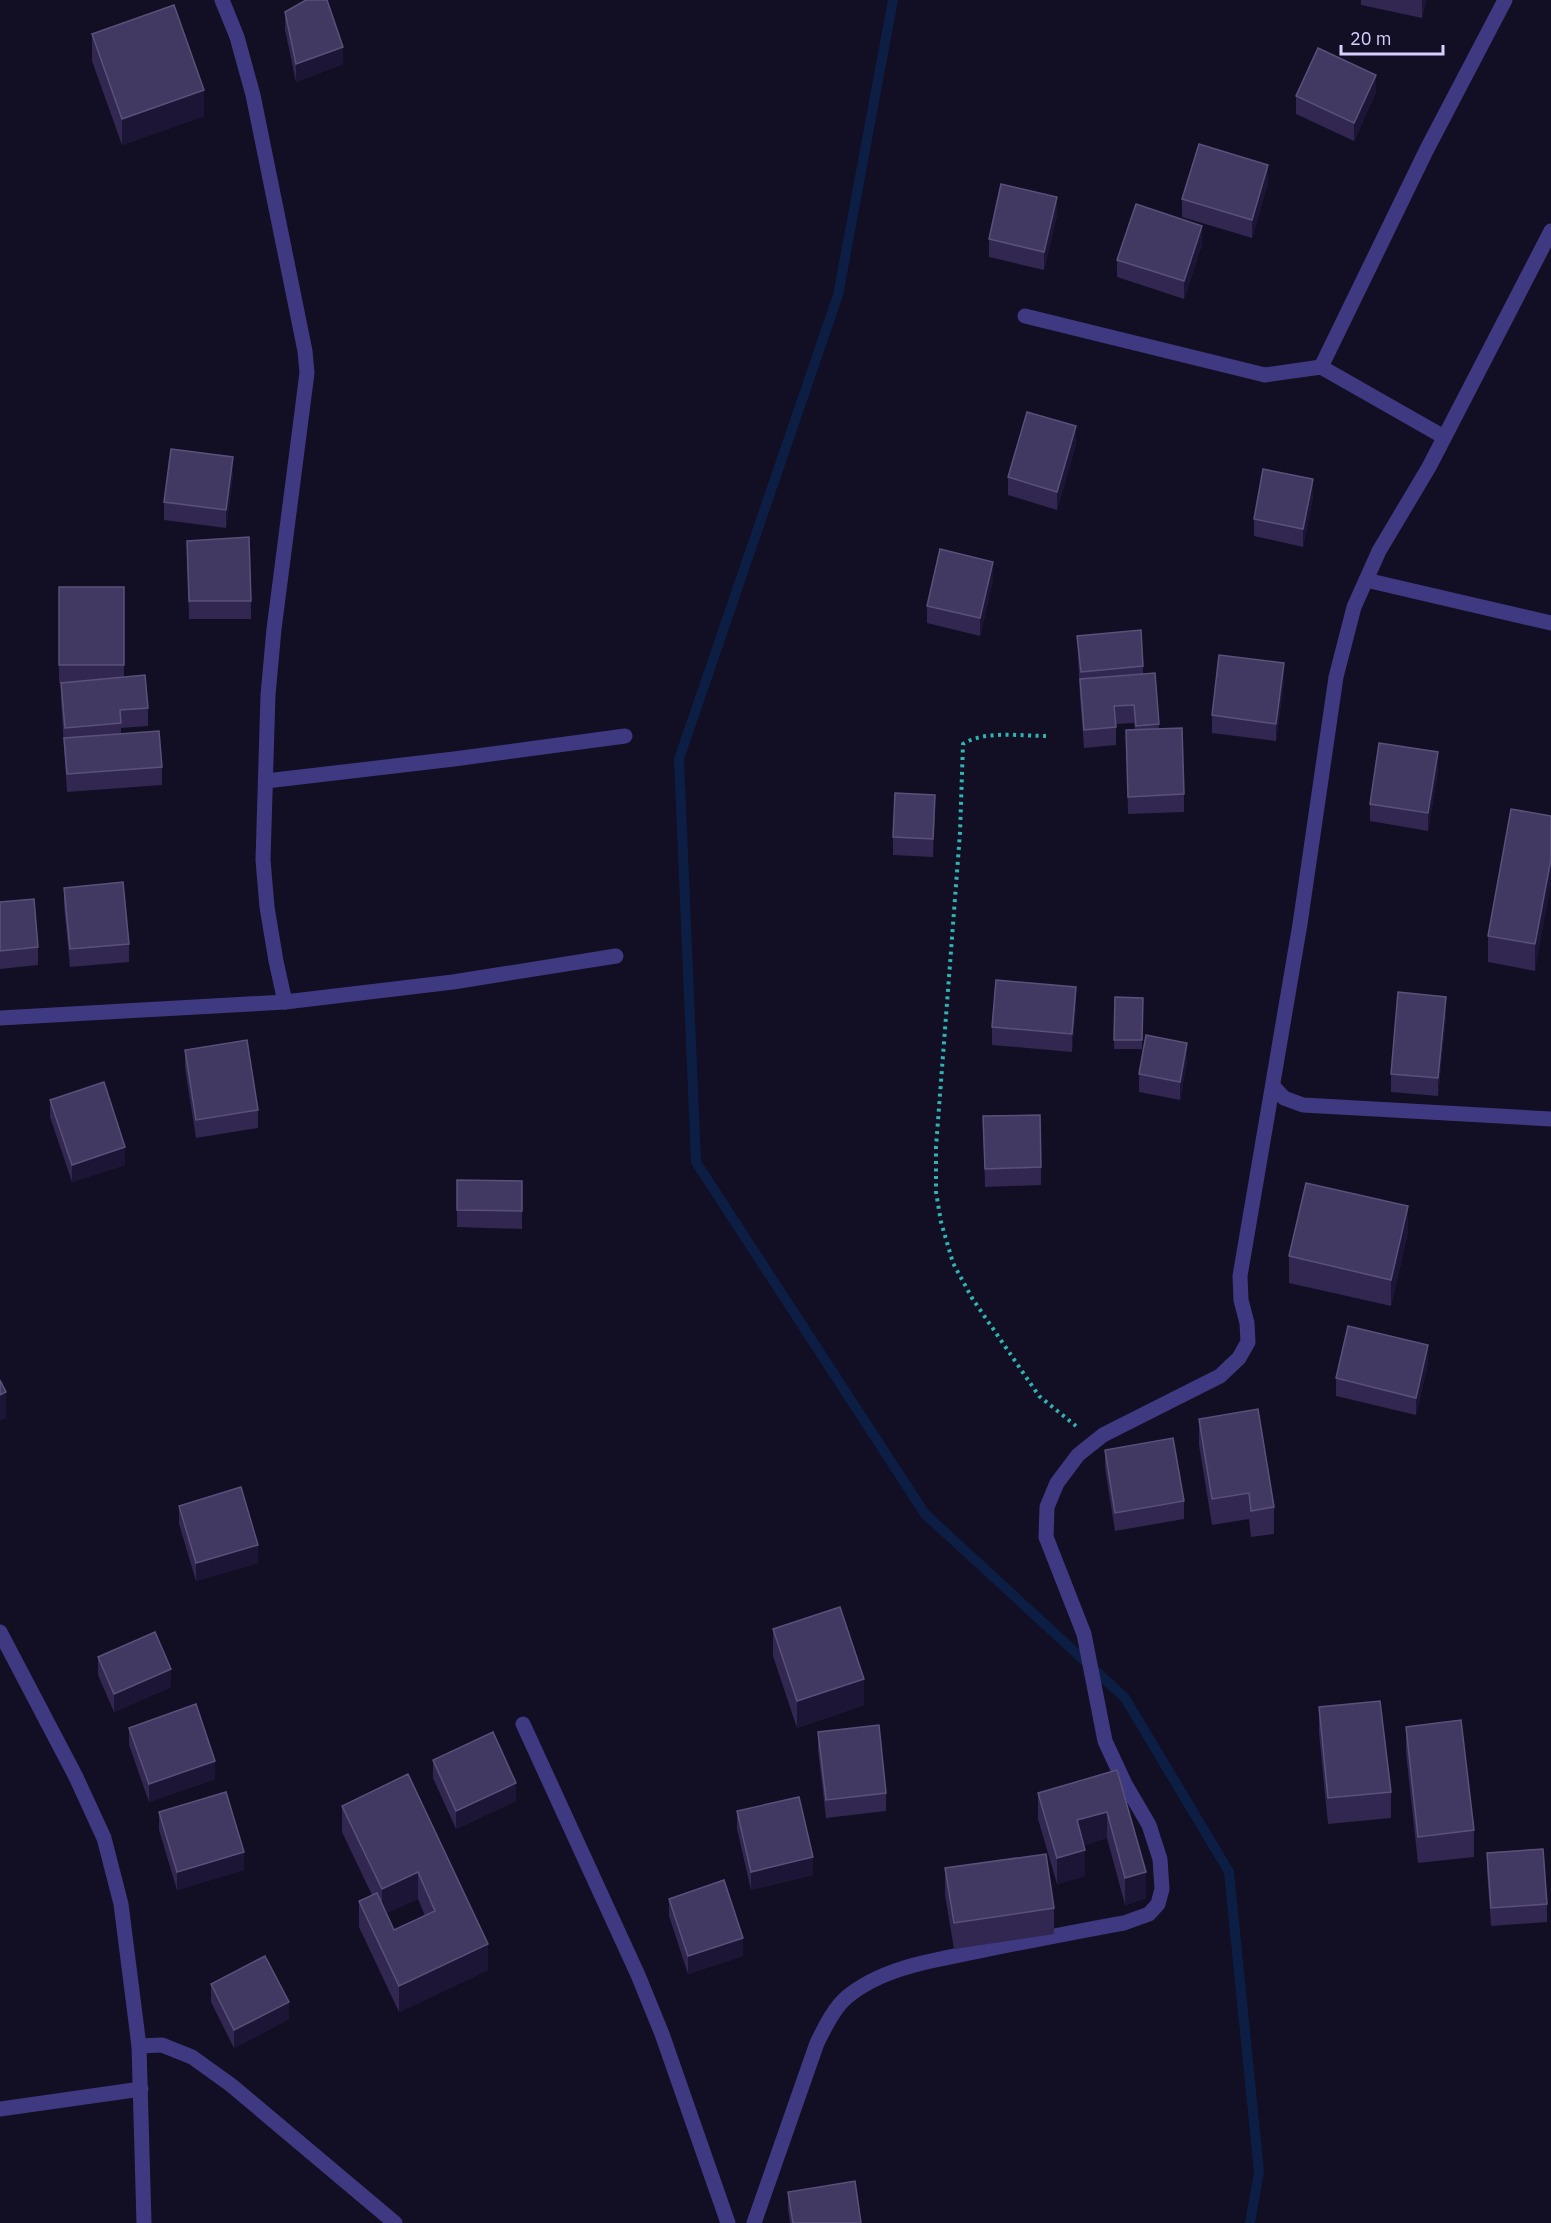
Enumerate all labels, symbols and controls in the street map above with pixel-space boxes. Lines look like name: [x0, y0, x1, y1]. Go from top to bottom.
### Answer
scale bar: [1341, 18, 1443, 56]
text: 20 m: [1350, 27, 1392, 50]

